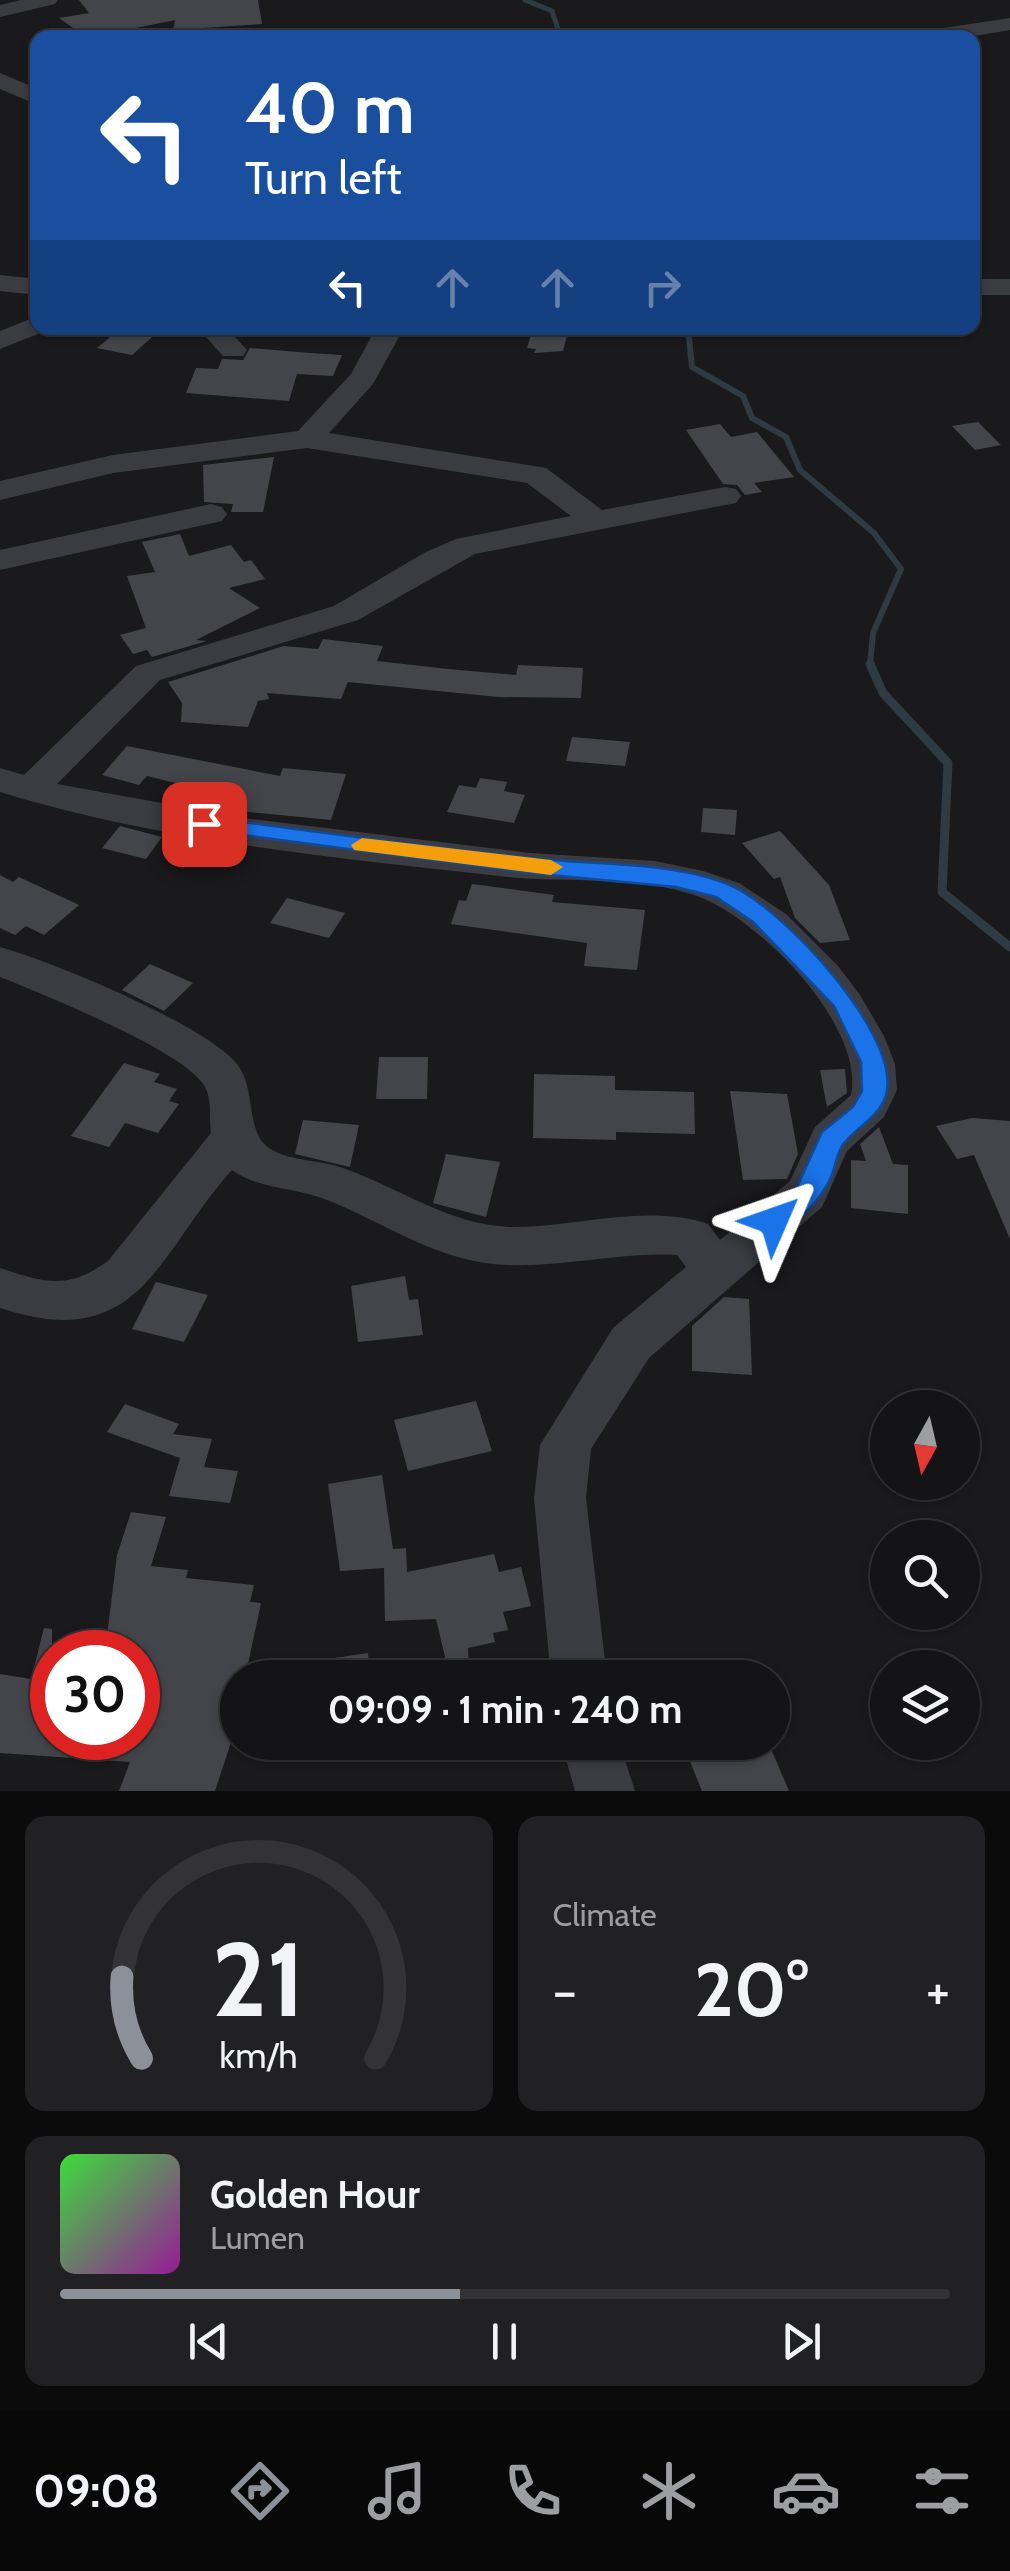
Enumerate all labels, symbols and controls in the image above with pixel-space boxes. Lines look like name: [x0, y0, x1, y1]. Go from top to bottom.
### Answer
text: 40 m: [245, 65, 414, 151]
icon: left: [80, 70, 210, 200]
text: Turn left: [245, 151, 402, 205]
icon: left: [320, 260, 375, 315]
icon: ahead: [425, 260, 480, 315]
icon: ahead: [530, 260, 585, 315]
icon: right: [635, 260, 690, 315]
pin: [162, 782, 247, 867]
icon: arrive: [177, 797, 232, 852]
position arrow: [722, 1169, 826, 1273]
north arrow: [870, 1390, 980, 1500]
map controls: [870, 1390, 980, 1760]
button: search: [870, 1520, 980, 1630]
speed limit sign: 30: [30, 1630, 160, 1760]
button: layers: [870, 1650, 980, 1760]
text: 09:09 · 1 min · 240 m: [328, 1686, 682, 1733]
text: Climate: [553, 1895, 657, 1934]
text: 21: [212, 1916, 305, 2042]
text: 20°: [694, 1944, 808, 2035]
text: −: [553, 1957, 577, 2024]
text: +: [926, 1957, 950, 2024]
text: km/h: [220, 2034, 298, 2077]
text: Golden Hour: [210, 2171, 420, 2218]
text: Lumen: [210, 2218, 305, 2257]
icon: previous: [181, 2314, 236, 2369]
icon: pause: [477, 2314, 532, 2369]
icon: next: [774, 2314, 829, 2369]
icon: directions: [225, 2456, 295, 2526]
icon: music: [362, 2456, 432, 2526]
icon: phone: [498, 2456, 568, 2526]
icon: climate: [634, 2456, 704, 2526]
icon: car: [771, 2456, 841, 2526]
icon: filters: [907, 2456, 977, 2526]
text: 09:08: [33, 2464, 159, 2518]

